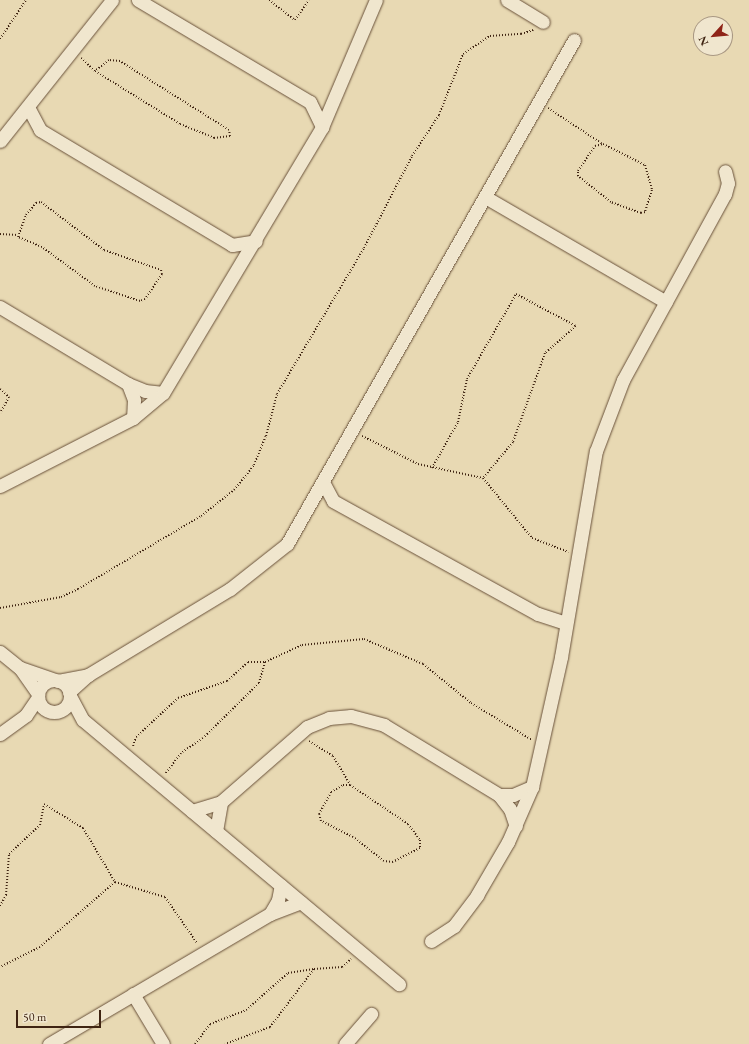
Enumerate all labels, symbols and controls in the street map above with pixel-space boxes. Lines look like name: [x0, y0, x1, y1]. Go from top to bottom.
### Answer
north arrow: [693, 16, 733, 56]
text: N: [695, 34, 711, 48]
scale bar: [18, 1002, 103, 1028]
text: 50 m: [23, 1009, 46, 1025]

